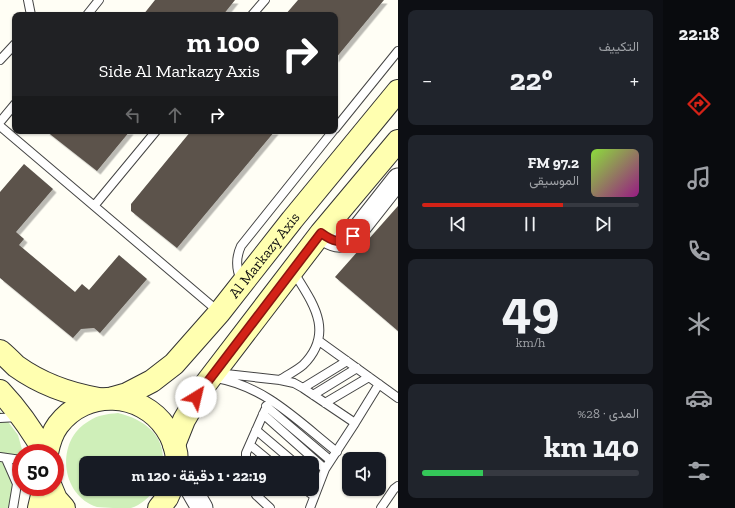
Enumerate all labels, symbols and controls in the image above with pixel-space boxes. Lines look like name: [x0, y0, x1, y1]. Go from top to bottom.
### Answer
text: 22:18: [679, 23, 719, 45]
text: 100 m: [187, 26, 260, 59]
icon: right: [274, 28, 326, 80]
text: التكييف: [599, 39, 639, 54]
text: Side Al Markazy Axis: [99, 60, 260, 82]
text: 22°: [509, 62, 553, 98]
text: −: [422, 67, 432, 94]
text: +: [630, 67, 639, 94]
icon: directions: [685, 90, 713, 118]
icon: left: [122, 104, 144, 126]
icon: ahead: [164, 104, 186, 126]
icon: right: [206, 104, 228, 126]
text: 97.2 FM: [528, 154, 579, 172]
icon: music: [685, 164, 713, 192]
text: الموسيقى: [529, 173, 579, 188]
street label: Al Markazy Axis: [225, 209, 304, 302]
icon: previous: [447, 213, 469, 235]
icon: pause: [519, 213, 541, 235]
icon: next: [592, 213, 614, 235]
pin: [336, 219, 370, 253]
icon: arrive: [342, 225, 364, 247]
icon: phone: [685, 237, 713, 265]
text: 49: [502, 278, 559, 340]
icon: climate: [685, 310, 713, 338]
text: km/h: [516, 335, 545, 350]
position arrow: [175, 376, 217, 418]
icon: car: [685, 384, 713, 412]
text: المدى · 28%: [577, 406, 639, 421]
text: 140 km: [544, 429, 639, 465]
speed limit sign: 50: [12, 444, 64, 496]
map controls: [342, 452, 386, 496]
button: sound: [342, 452, 386, 496]
icon: filters: [685, 457, 713, 485]
text: 22:19 · 1 دقيقة · 120 m: [132, 467, 267, 485]

